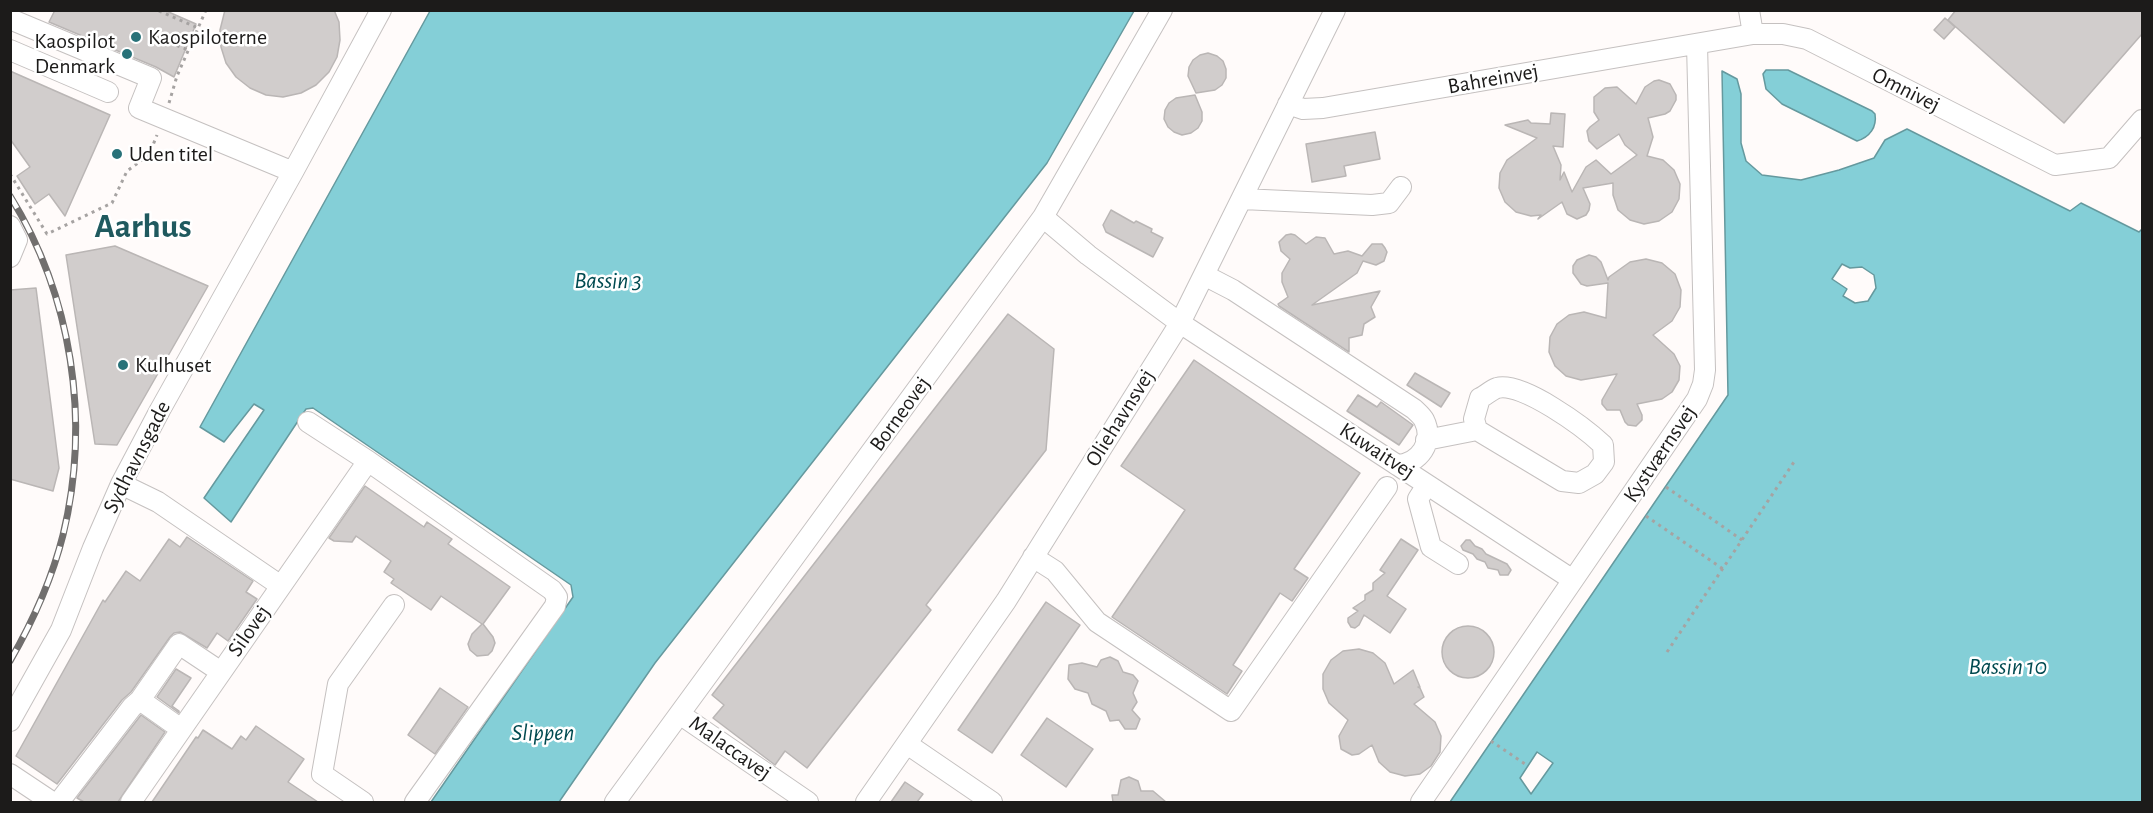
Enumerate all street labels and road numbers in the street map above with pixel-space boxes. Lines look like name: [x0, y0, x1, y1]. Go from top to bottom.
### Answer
street label: Bahreinvej: [1446, 58, 1540, 100]
street label: Omnivej: [1867, 62, 1945, 118]
street label: Oliehavnsvej: [1080, 364, 1160, 472]
street label: Borneovej: [864, 371, 936, 457]
street label: Sydhavnsgade: [97, 396, 177, 518]
street label: Kystværnsvej: [1618, 400, 1702, 508]
street label: Kuwaitvej: [1334, 417, 1420, 485]
street label: Silovej: [222, 600, 276, 662]
street label: Malaccavej: [684, 710, 776, 786]

